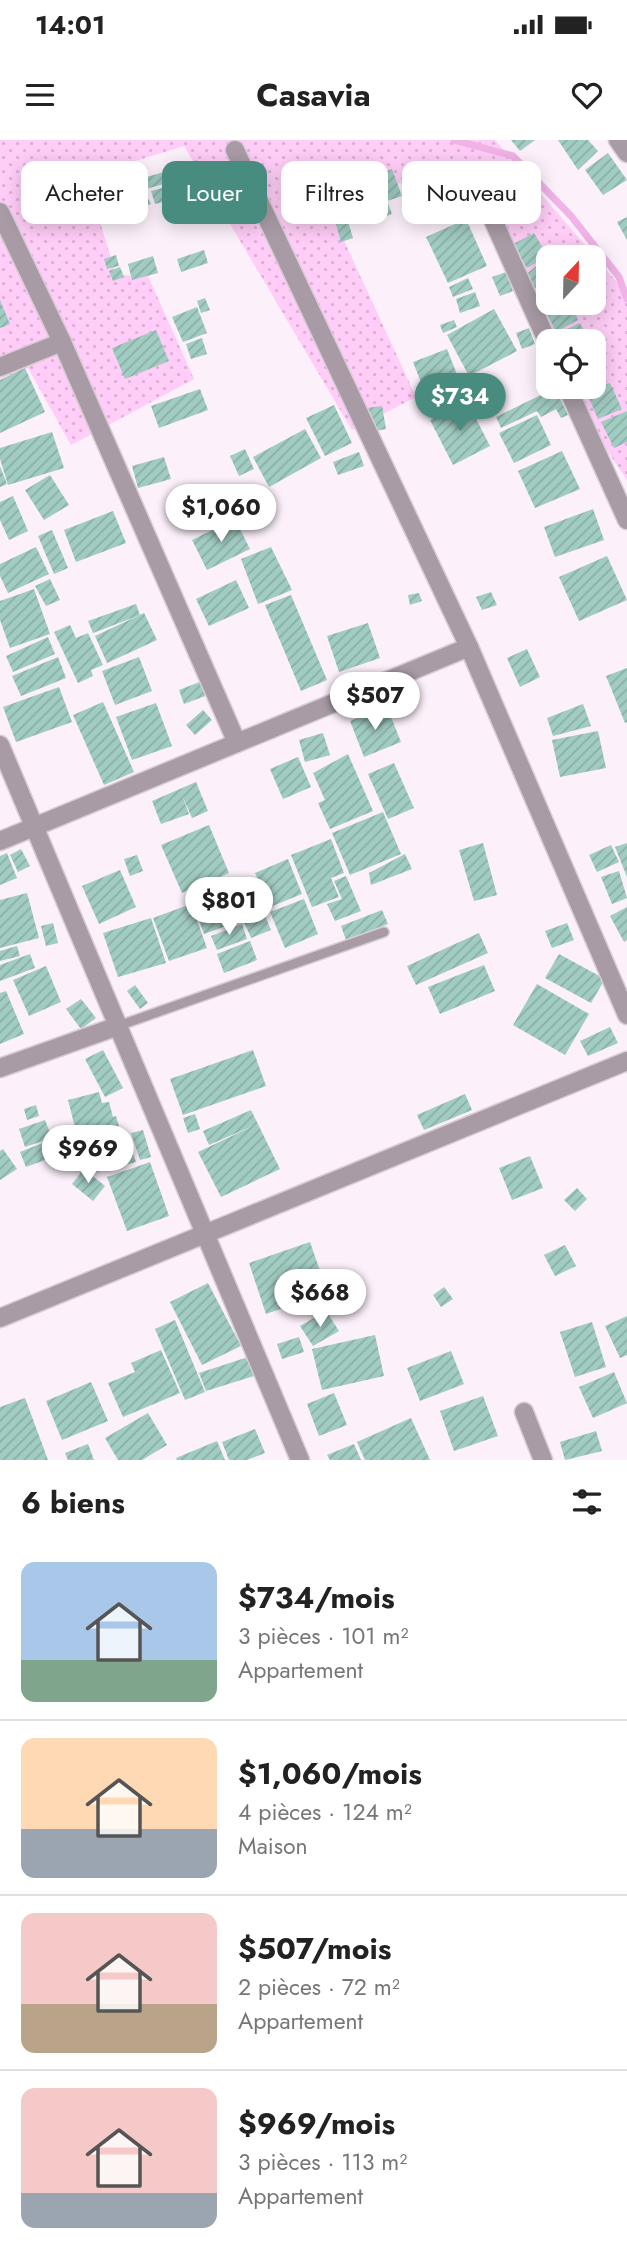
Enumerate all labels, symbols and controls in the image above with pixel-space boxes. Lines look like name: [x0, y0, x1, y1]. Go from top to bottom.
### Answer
text: 14:01: [35, 6, 105, 44]
text: Casavia: [256, 72, 371, 118]
icon: menu: [21, 76, 59, 114]
icon: heart: [568, 76, 606, 114]
chip: Acheter: [21, 161, 148, 224]
chip: Louer: [162, 161, 267, 224]
chip: Filtres: [281, 161, 388, 224]
chip: Nouveau: [402, 161, 541, 224]
north arrow: [536, 245, 606, 315]
map controls: [536, 245, 606, 399]
button: locate: [536, 329, 606, 399]
pin: $734: [419, 373, 501, 433]
text: $734: [431, 379, 489, 413]
pin: $1,060: [164, 484, 278, 544]
text: $1,060: [181, 490, 261, 524]
pin: $507: [334, 672, 416, 732]
text: $507: [346, 678, 404, 712]
pin: $801: [188, 878, 270, 937]
text: $801: [201, 883, 257, 917]
pin: $969: [47, 1126, 129, 1185]
text: $969: [58, 1131, 118, 1165]
pin: $668: [279, 1270, 361, 1329]
text: $668: [290, 1275, 350, 1309]
text: 6 biens: [21, 1481, 125, 1524]
icon: filters: [568, 1483, 606, 1521]
text: $734/mois: [238, 1576, 395, 1619]
icon: home: [77, 1590, 161, 1674]
text: 3 pièces · 101 m²: [238, 1619, 409, 1653]
text: Appartement: [238, 1653, 363, 1687]
text: $1,060/mois: [238, 1752, 422, 1795]
icon: home: [77, 1766, 161, 1850]
text: 4 pièces · 124 m²: [238, 1795, 412, 1829]
text: Maison: [238, 1829, 308, 1863]
text: $507/mois: [238, 1927, 391, 1970]
icon: home: [77, 1941, 161, 2025]
text: 2 pièces · 72 m²: [238, 1970, 400, 2004]
text: Appartement: [238, 2004, 363, 2038]
text: $969/mois: [238, 2102, 395, 2145]
icon: home: [77, 2116, 161, 2200]
text: 3 pièces · 113 m²: [238, 2145, 407, 2179]
text: Appartement: [238, 2179, 363, 2213]

